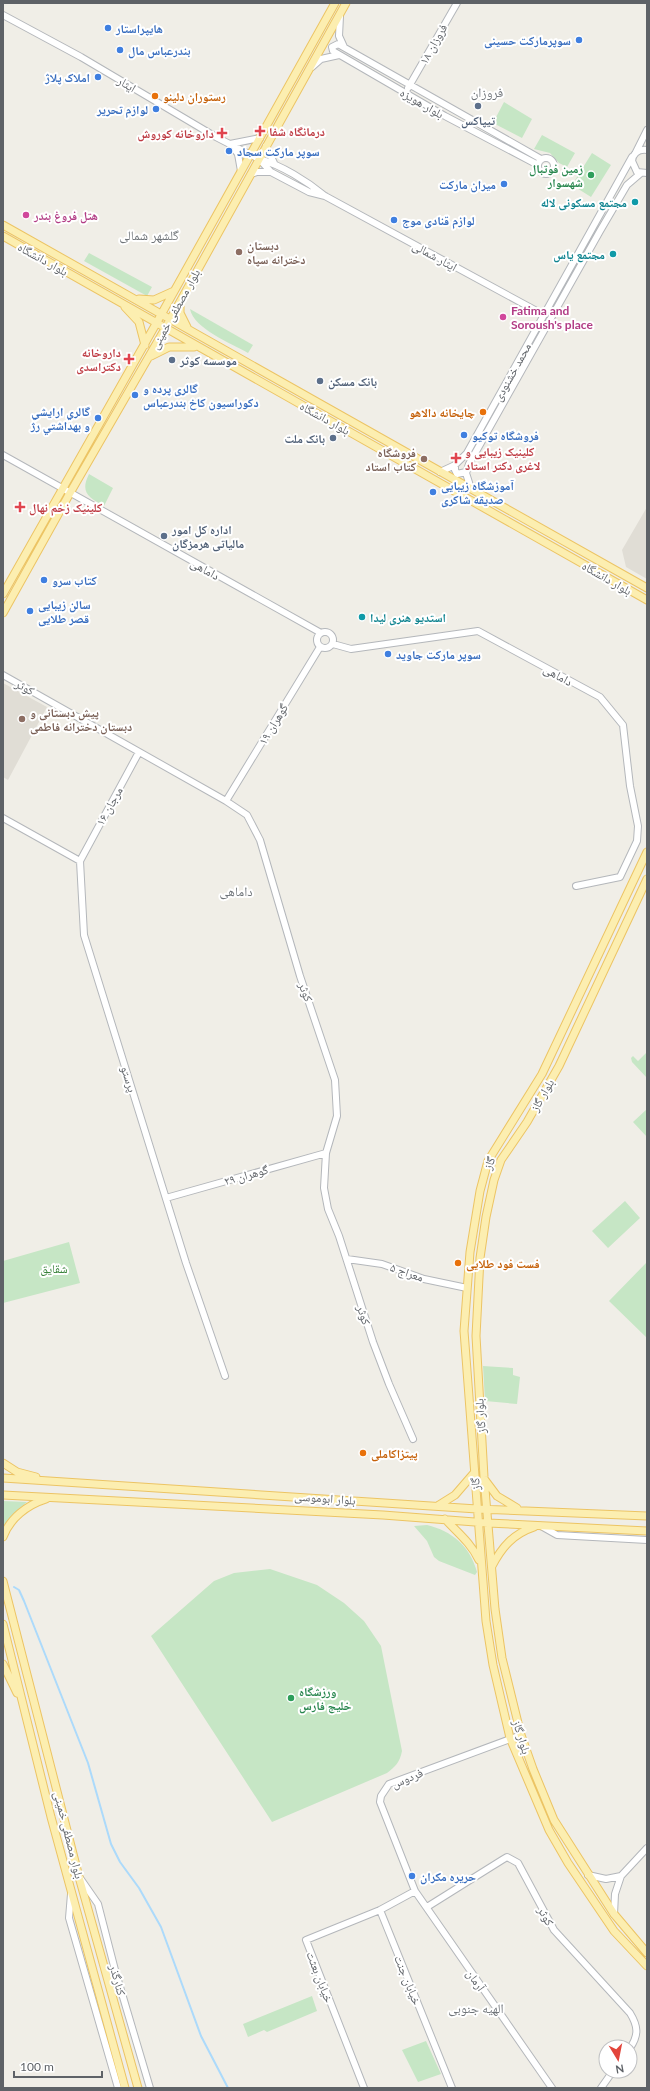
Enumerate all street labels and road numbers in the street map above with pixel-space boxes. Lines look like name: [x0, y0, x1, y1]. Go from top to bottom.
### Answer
street label: فروزان ۱۸: [416, 21, 450, 67]
street label: ایثار: [114, 72, 139, 96]
street label: بلوار هویزه: [397, 85, 447, 122]
street label: ایثار شمالی: [410, 238, 460, 275]
street label: بلوار دانشگاه: [15, 239, 71, 279]
street label: بلوار مصطفی خمینی: [147, 266, 204, 352]
street label: محمد خشنودی: [490, 340, 534, 404]
street label: بلوار دانشگاه: [297, 398, 353, 438]
street label: داماهی: [188, 555, 222, 583]
street label: بلوار دانشگاه: [579, 558, 635, 599]
street label: داماهی: [541, 661, 575, 689]
street label: کوثر: [12, 675, 37, 698]
street label: گوهران ۱۹: [255, 701, 291, 747]
street label: مرجان ۱۶: [92, 784, 126, 828]
street label: کوثر: [295, 979, 316, 1004]
street label: پرستو: [118, 1064, 140, 1094]
street label: بلوار گاز: [526, 1076, 558, 1115]
street label: گاز: [479, 1154, 498, 1173]
street label: گوهران ۲۹: [222, 1162, 270, 1188]
street label: معراج ۵: [388, 1259, 426, 1285]
street label: کوثر: [354, 1302, 374, 1327]
street label: بلوار گاز: [471, 1398, 489, 1435]
street label: گاز: [467, 1477, 483, 1492]
street label: بلوار ابوموسی: [294, 1488, 356, 1508]
street label: بلوار گاز: [509, 1717, 534, 1756]
street label: فردوس: [389, 1765, 425, 1791]
street label: بلوار مصطفی خمینی: [51, 1790, 87, 1880]
street label: کوثر: [534, 1903, 557, 1928]
street label: خیابان بعثت: [303, 1949, 337, 2005]
street label: خیابان جنت: [391, 1953, 425, 2008]
street label: کنارگذر: [106, 1962, 129, 1997]
street label: آرمان: [463, 1966, 489, 1995]

